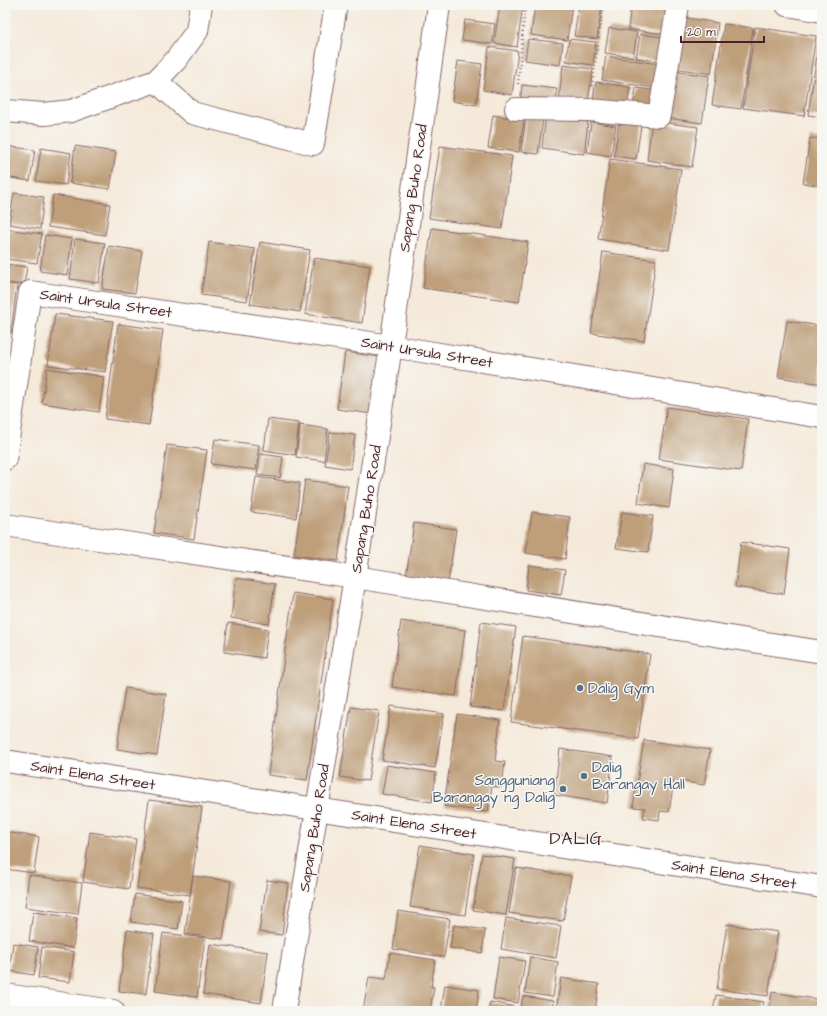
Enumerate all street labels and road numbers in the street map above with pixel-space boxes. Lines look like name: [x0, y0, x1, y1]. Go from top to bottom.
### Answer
street label: Sapang Buho Road: [394, 122, 434, 254]
street label: Saint Ursula Street: [39, 284, 173, 323]
street label: Saint Ursula Street: [359, 332, 494, 373]
street label: Sapang Buho Road: [346, 443, 388, 575]
street label: Saint Elena Street: [29, 755, 157, 796]
street label: Sapang Buho Road: [294, 762, 336, 894]
street label: Saint Elena Street: [350, 804, 478, 845]
street label: Saint Elena Street: [670, 854, 798, 895]

